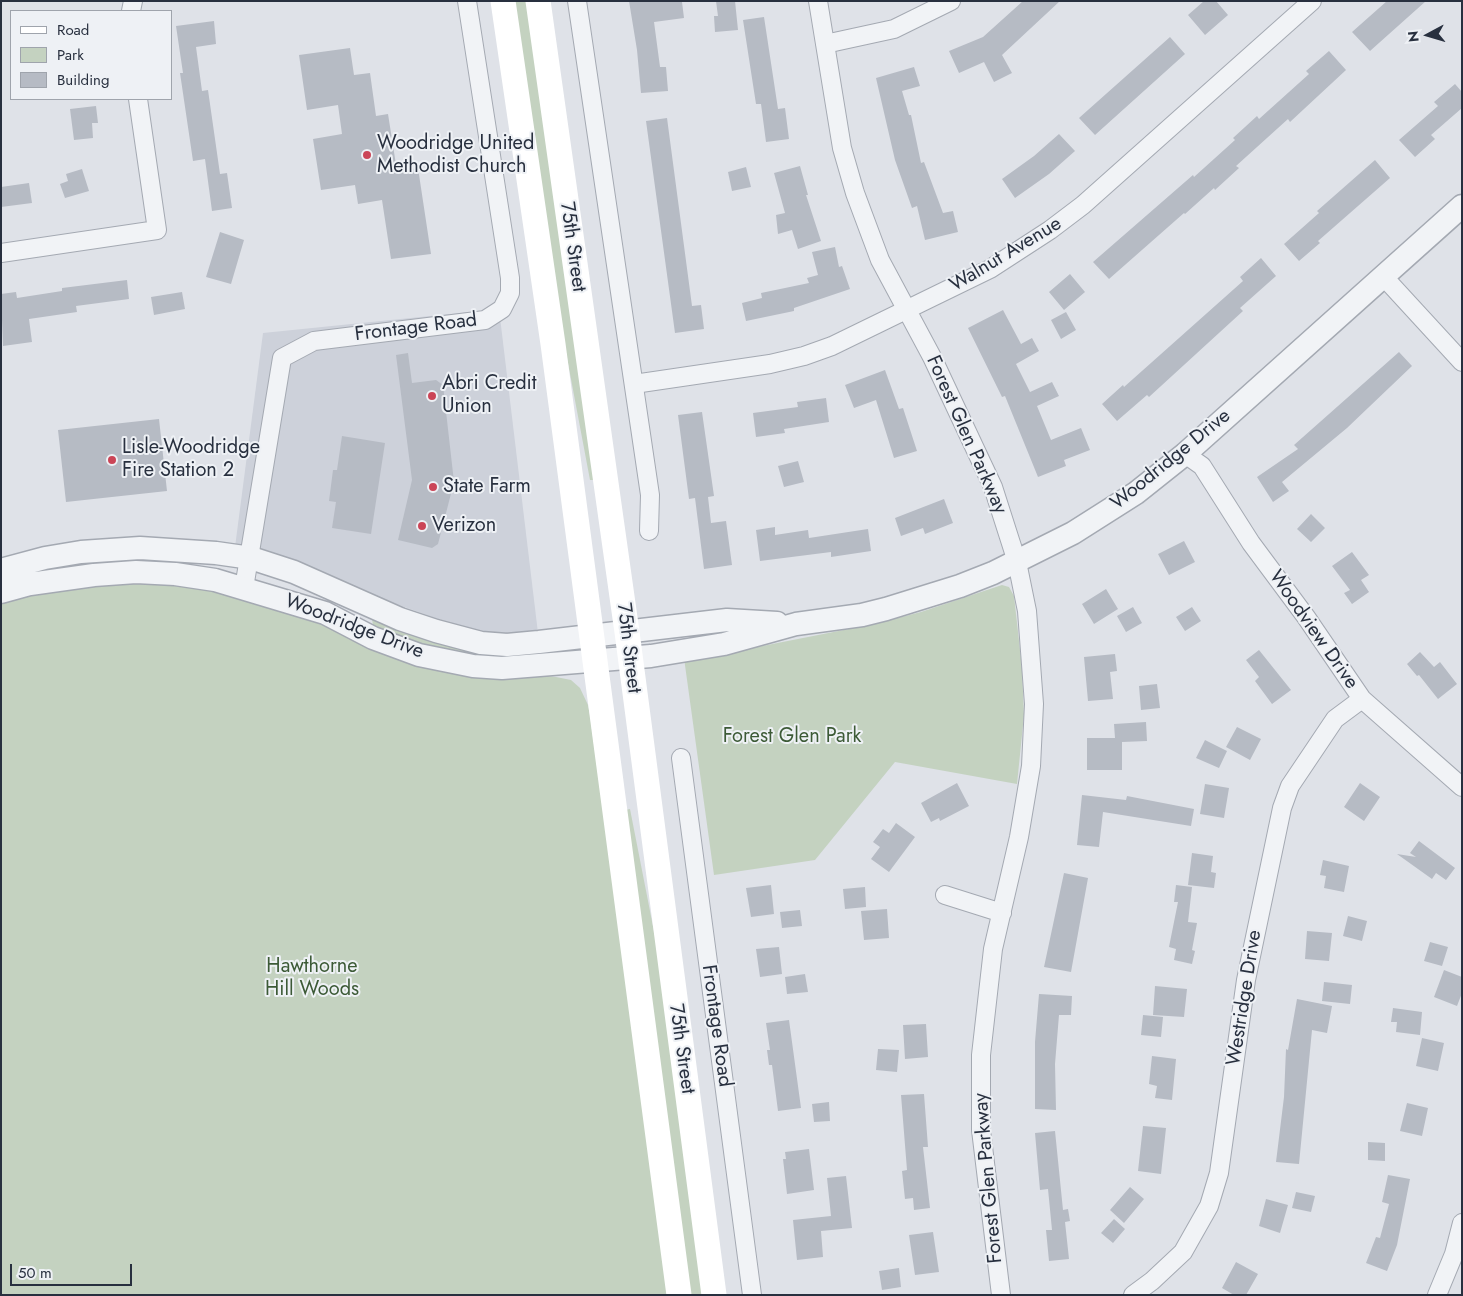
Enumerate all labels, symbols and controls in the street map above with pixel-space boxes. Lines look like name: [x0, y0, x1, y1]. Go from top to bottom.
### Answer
legend: [10, 10, 172, 100]
north arrow: [1403, 10, 1453, 60]
text: Road: [57, 19, 89, 41]
text: N: [1403, 30, 1424, 43]
text: Park: [57, 44, 84, 66]
text: Building: [57, 69, 109, 91]
place label: Woodridge United Methodist Church: [377, 132, 534, 179]
marker: Woodridge United Methodist Church: [361, 149, 373, 161]
street label: 75th Street: [554, 200, 590, 294]
street label: Walnut Avenue: [946, 212, 1066, 298]
street label: Frontage Road: [354, 309, 478, 347]
street label: Forest Glen Parkway: [920, 352, 1012, 518]
place label: Abri Credit Union: [442, 372, 537, 419]
marker: Abri Credit Union: [426, 390, 438, 402]
street label: Woodridge Drive: [1106, 404, 1236, 516]
place label: Lisle-Woodridge Fire Station 2: [122, 436, 260, 483]
marker: Lisle-Woodridge Fire Station 2: [106, 454, 118, 466]
place label: State Farm: [443, 475, 531, 499]
marker: State Farm: [427, 481, 439, 493]
place label: Verizon: [432, 514, 496, 538]
marker: Verizon: [416, 520, 428, 532]
street label: Woodview Drive: [1263, 566, 1363, 694]
street label: Woodridge Drive: [281, 589, 427, 665]
street label: 75th Street: [611, 601, 645, 695]
park label: Forest Glen Park: [723, 725, 861, 749]
street label: Westridge Drive: [1222, 928, 1268, 1068]
park label: Hawthorne Hill Woods: [265, 955, 359, 1002]
street label: Frontage Road: [696, 964, 736, 1088]
street label: 75th Street: [663, 1002, 699, 1096]
street label: Forest Glen Parkway: [970, 1092, 1008, 1264]
scale bar: [12, 1254, 135, 1286]
text: 50 m: [18, 1262, 52, 1284]

